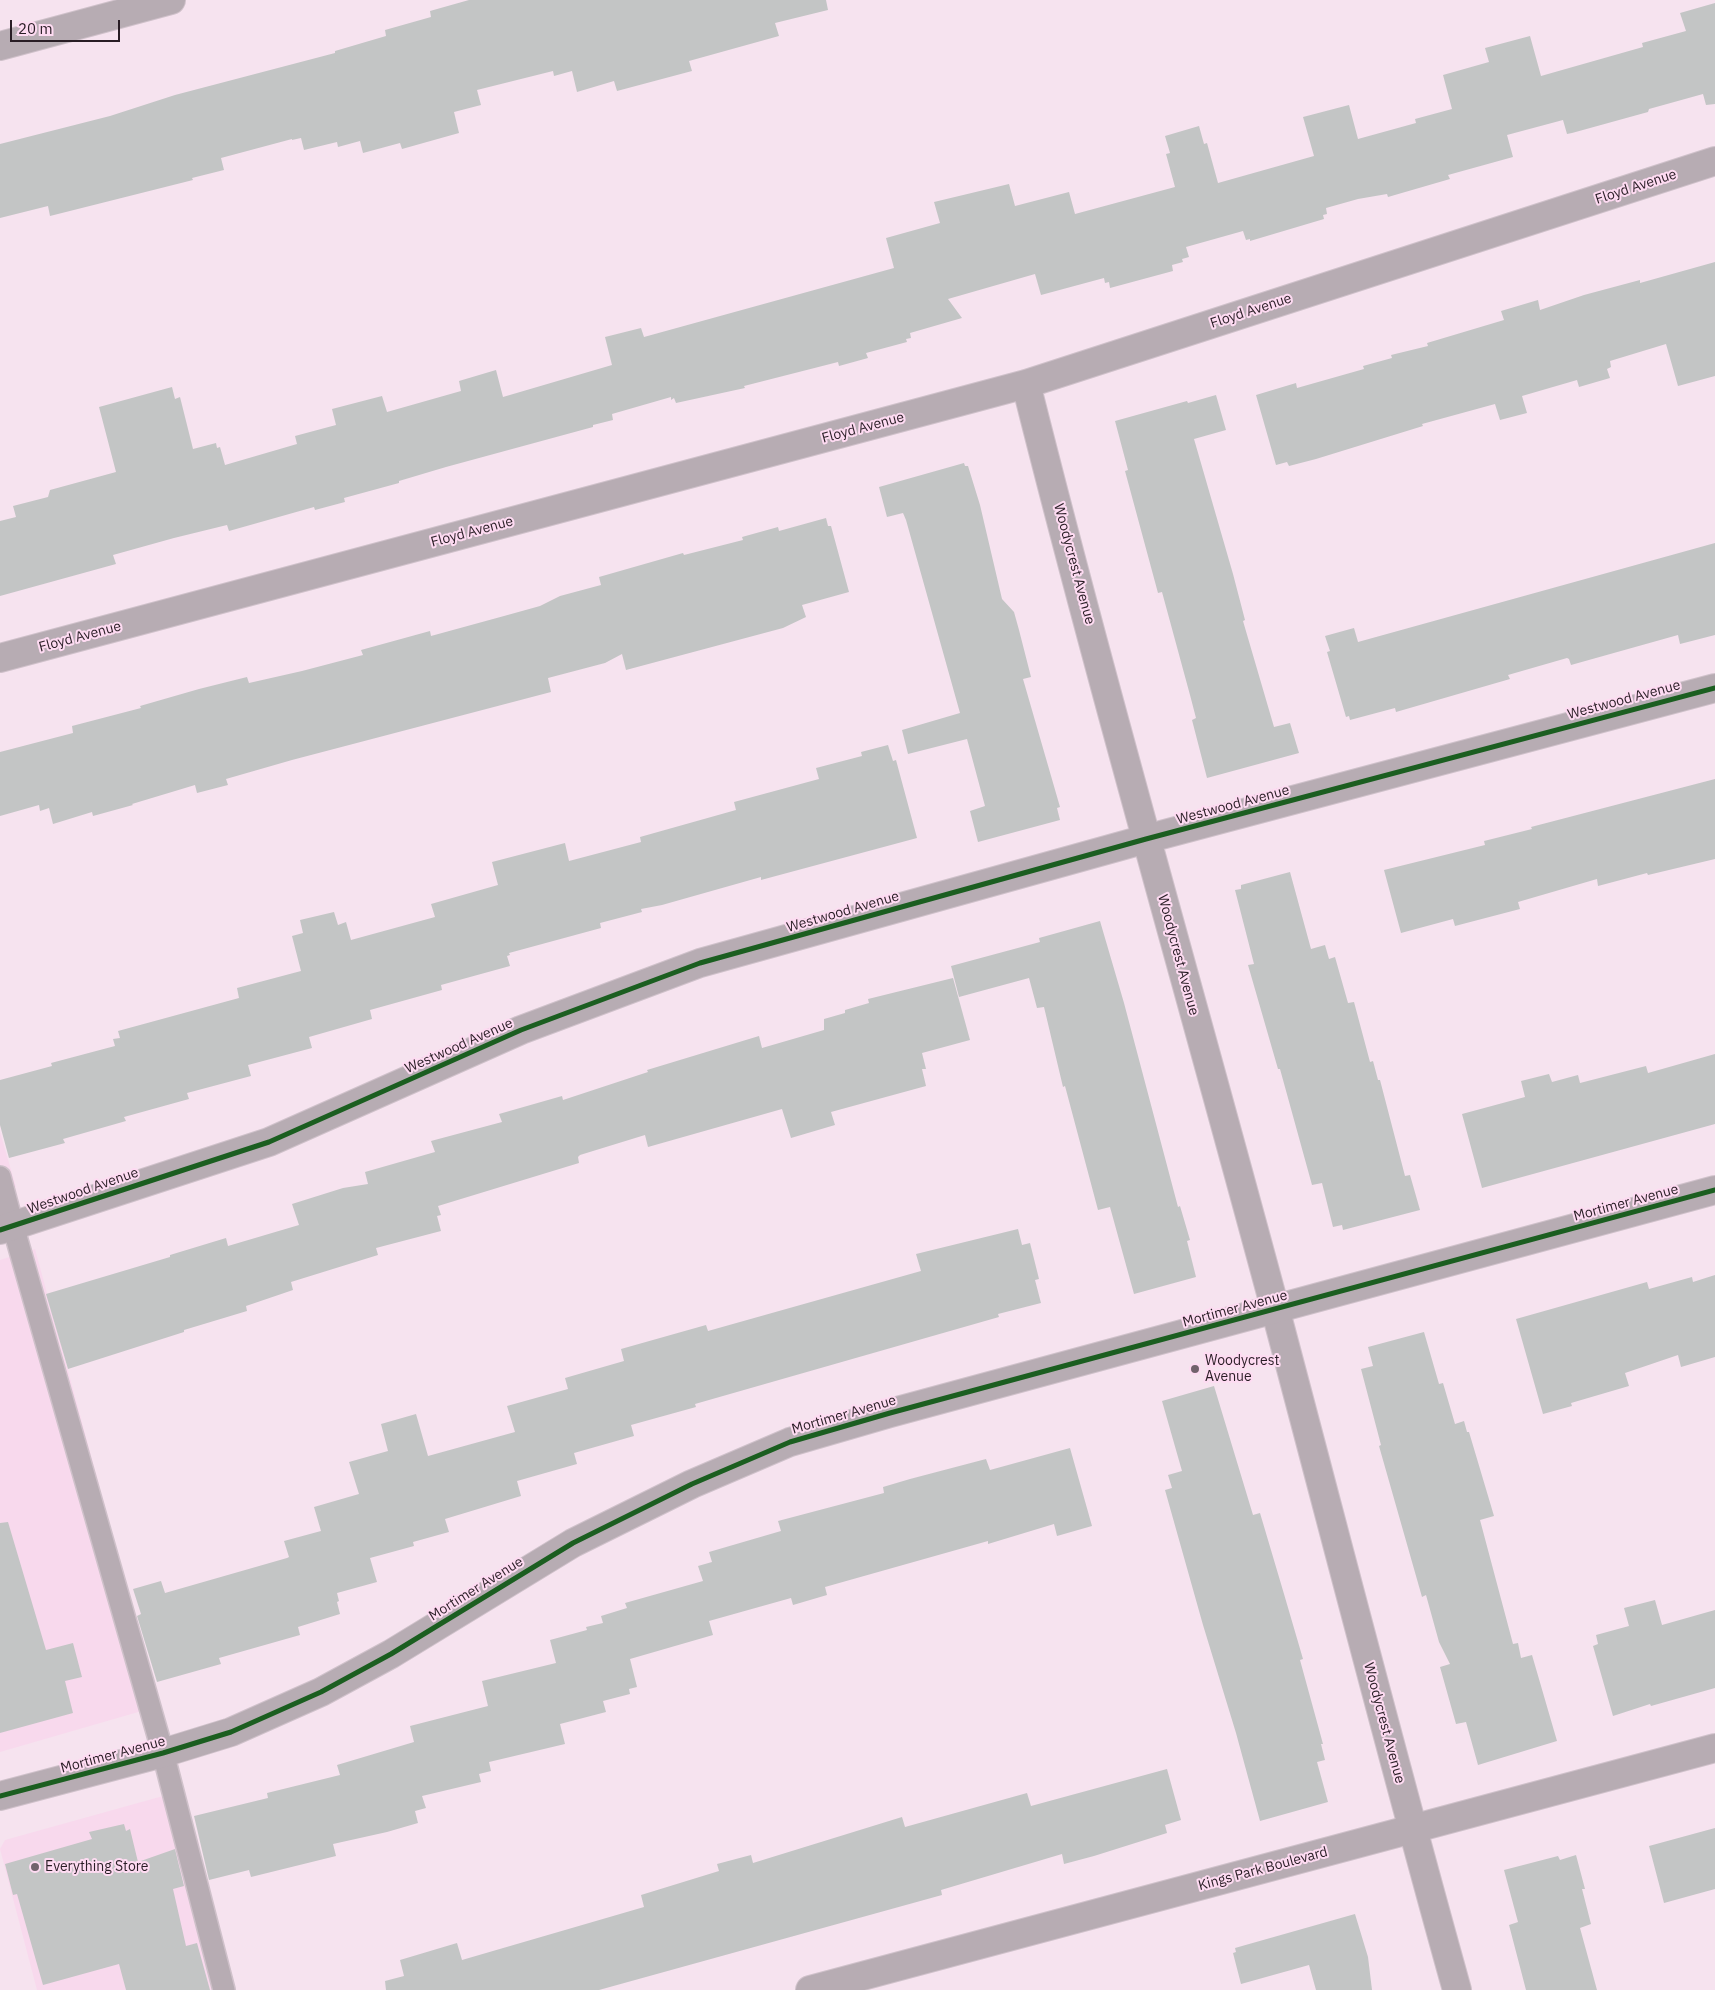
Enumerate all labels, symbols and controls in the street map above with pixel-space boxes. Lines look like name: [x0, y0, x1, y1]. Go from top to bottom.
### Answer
scale bar: [12, 10, 122, 42]
text: 20 m: [18, 19, 53, 38]
street label: Floyd Avenue: [1593, 166, 1679, 208]
street label: Floyd Avenue: [1208, 290, 1294, 332]
street label: Floyd Avenue: [820, 409, 906, 447]
street label: Woodycrest Avenue: [1050, 502, 1098, 626]
street label: Floyd Avenue: [429, 513, 515, 551]
street label: Floyd Avenue: [37, 618, 123, 656]
street label: Westwood Avenue: [1566, 677, 1682, 723]
street label: Westwood Avenue: [1175, 782, 1291, 828]
street label: Westwood Avenue: [785, 888, 901, 936]
street label: Woodycrest Avenue: [1154, 893, 1202, 1017]
street label: Westwood Avenue: [403, 1015, 515, 1077]
street label: Westwood Avenue: [25, 1164, 141, 1218]
street label: Mortimer Avenue: [1572, 1181, 1680, 1225]
street label: Mortimer Avenue: [1181, 1287, 1289, 1331]
place label: Woodycrest Avenue: [1205, 1353, 1279, 1385]
marker: Woodycrest Avenue: [1189, 1363, 1201, 1375]
street label: Mortimer Avenue: [790, 1392, 898, 1438]
street label: Mortimer Avenue: [426, 1553, 526, 1625]
street label: Woodycrest Avenue: [1360, 1661, 1408, 1785]
street label: Mortimer Avenue: [59, 1733, 167, 1777]
street label: Kings Park Boulevard: [1196, 1844, 1330, 1894]
place label: Everything Store: [45, 1859, 148, 1875]
marker: Everything Store: [29, 1861, 41, 1873]

